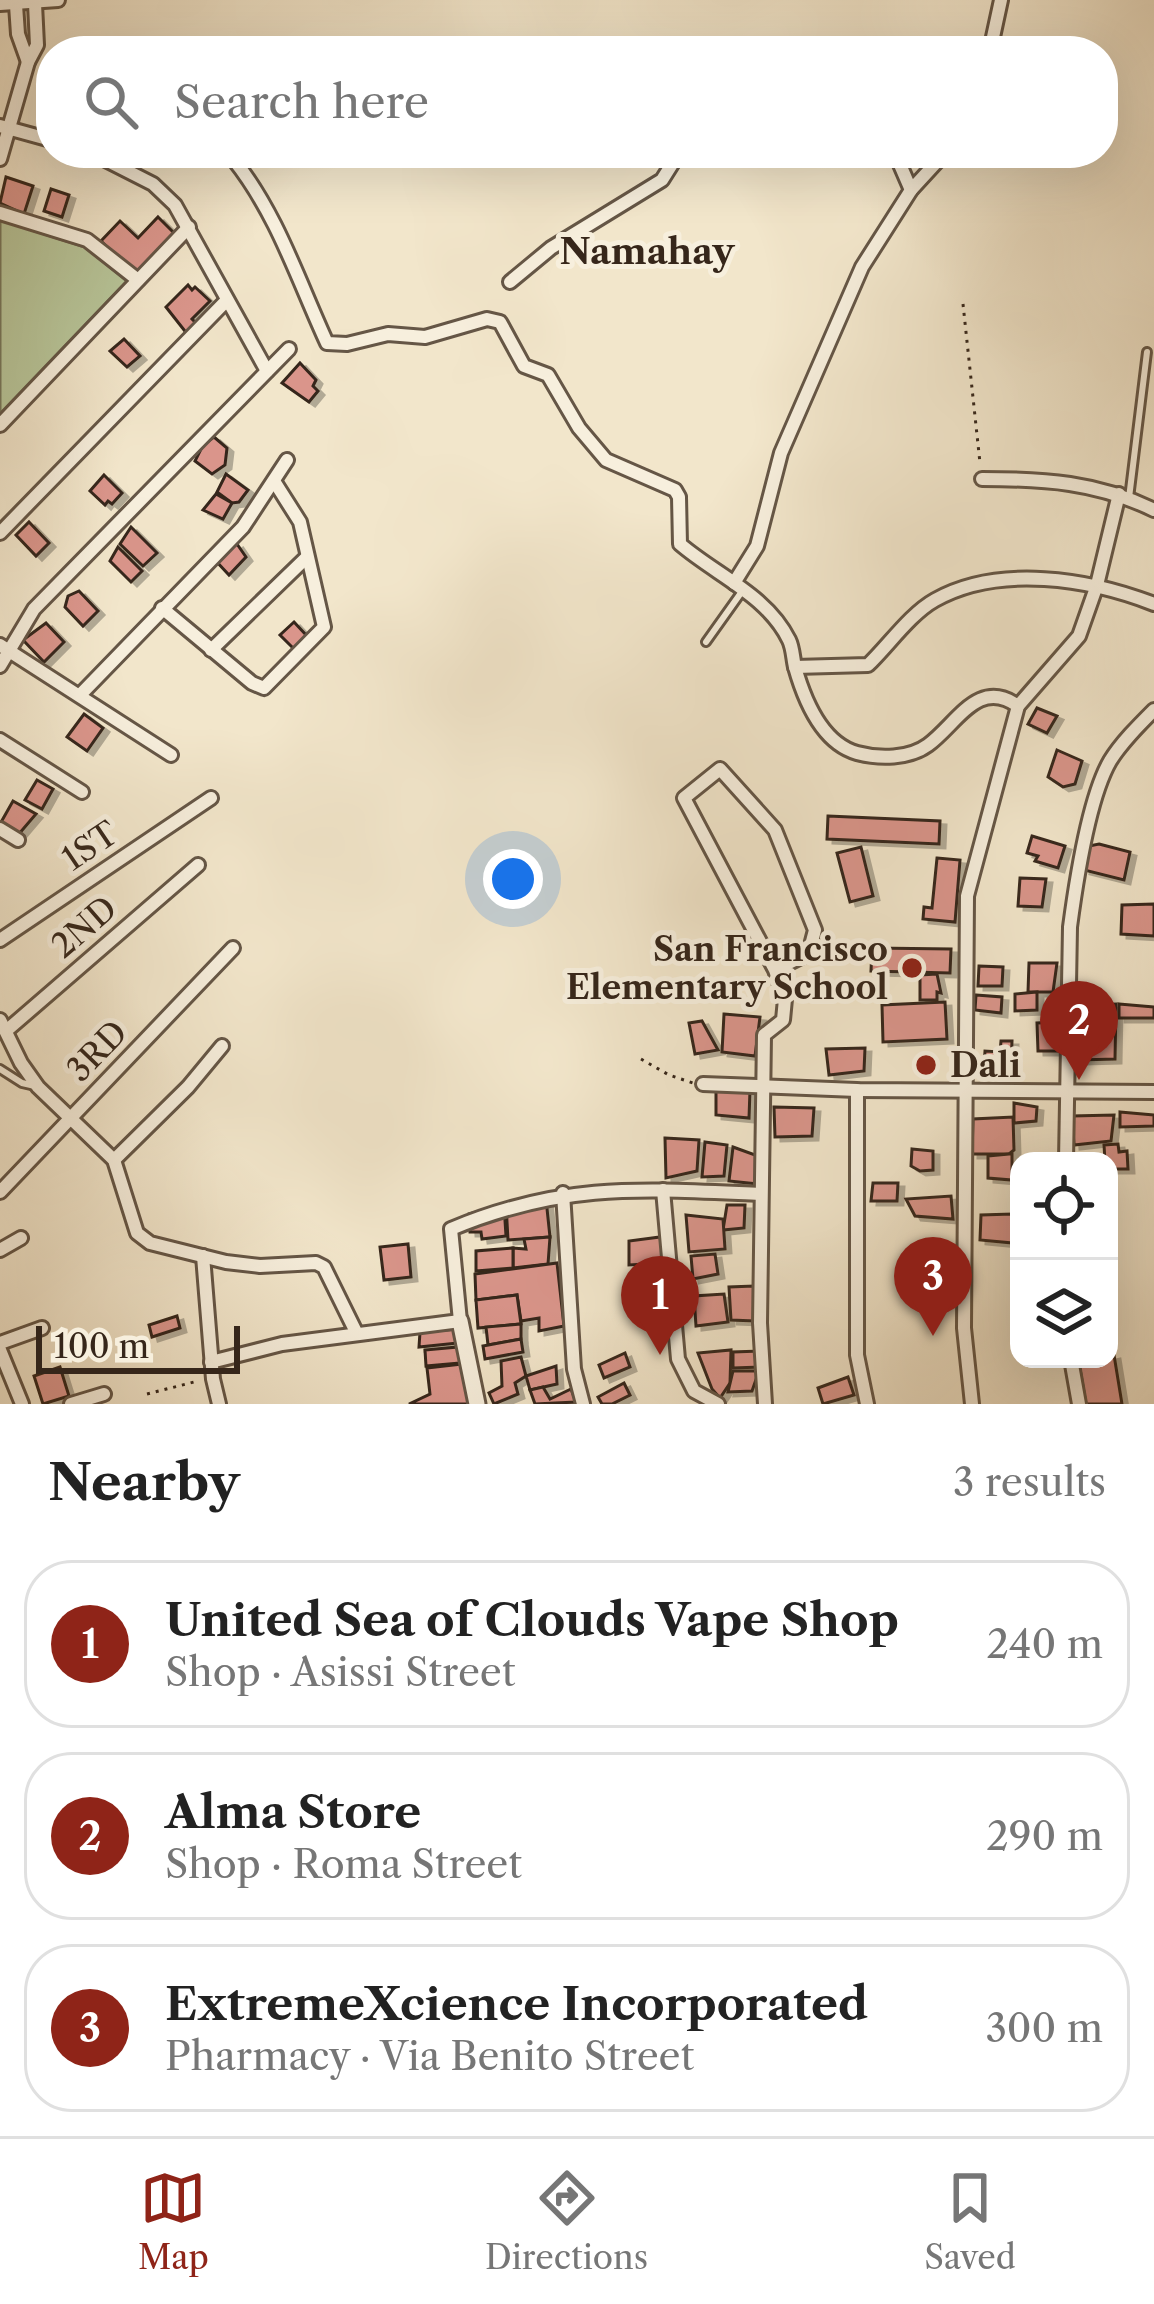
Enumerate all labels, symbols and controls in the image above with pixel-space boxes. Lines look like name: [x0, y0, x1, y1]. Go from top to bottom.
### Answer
search box: [36, 36, 1118, 168]
icon: search: [78, 69, 144, 135]
text: Search here: [174, 74, 429, 130]
district label: Namahay: [560, 229, 735, 273]
street label: 1ST: [54, 813, 126, 879]
your location: [483, 849, 543, 909]
street label: 2ND: [43, 888, 125, 966]
place label: San Francisco Elementary School: [566, 929, 888, 1008]
marker: San Francisco Elementary School: [899, 955, 925, 981]
pin: 2: [1040, 981, 1118, 1080]
street label: 3RD: [58, 1012, 136, 1090]
place label: Dali: [950, 1045, 1021, 1086]
marker: Dali: [913, 1052, 939, 1078]
map controls: [1010, 1152, 1118, 1368]
button: locate: [1010, 1152, 1118, 1260]
pin: 3: [894, 1237, 972, 1336]
pin: 1: [621, 1256, 699, 1355]
button: layers: [1010, 1260, 1118, 1368]
scale bar: [36, 1320, 240, 1373]
text: 100 m: [54, 1326, 149, 1367]
text: Nearby: [48, 1451, 240, 1513]
text: 3 results: [953, 1458, 1106, 1506]
text: United Sea of Clouds Vape Shop: [165, 1592, 899, 1648]
text: 1: [81, 1620, 99, 1668]
text: 240 m: [987, 1620, 1103, 1668]
text: Shop · Asissi Street: [165, 1648, 515, 1696]
text: Alma Store: [165, 1784, 421, 1840]
text: 2: [78, 1812, 102, 1860]
text: 290 m: [986, 1812, 1103, 1860]
text: Shop · Roma Street: [165, 1840, 522, 1888]
text: ExtremeXcience Incorporated: [165, 1976, 868, 2032]
text: 3: [79, 2004, 101, 2052]
text: 300 m: [985, 2004, 1103, 2052]
text: Pharmacy · Via Benito Street: [165, 2032, 694, 2080]
tab: Map: [138, 2165, 209, 2278]
tab: Directions: [485, 2165, 648, 2278]
tab: Saved: [924, 2165, 1016, 2278]

